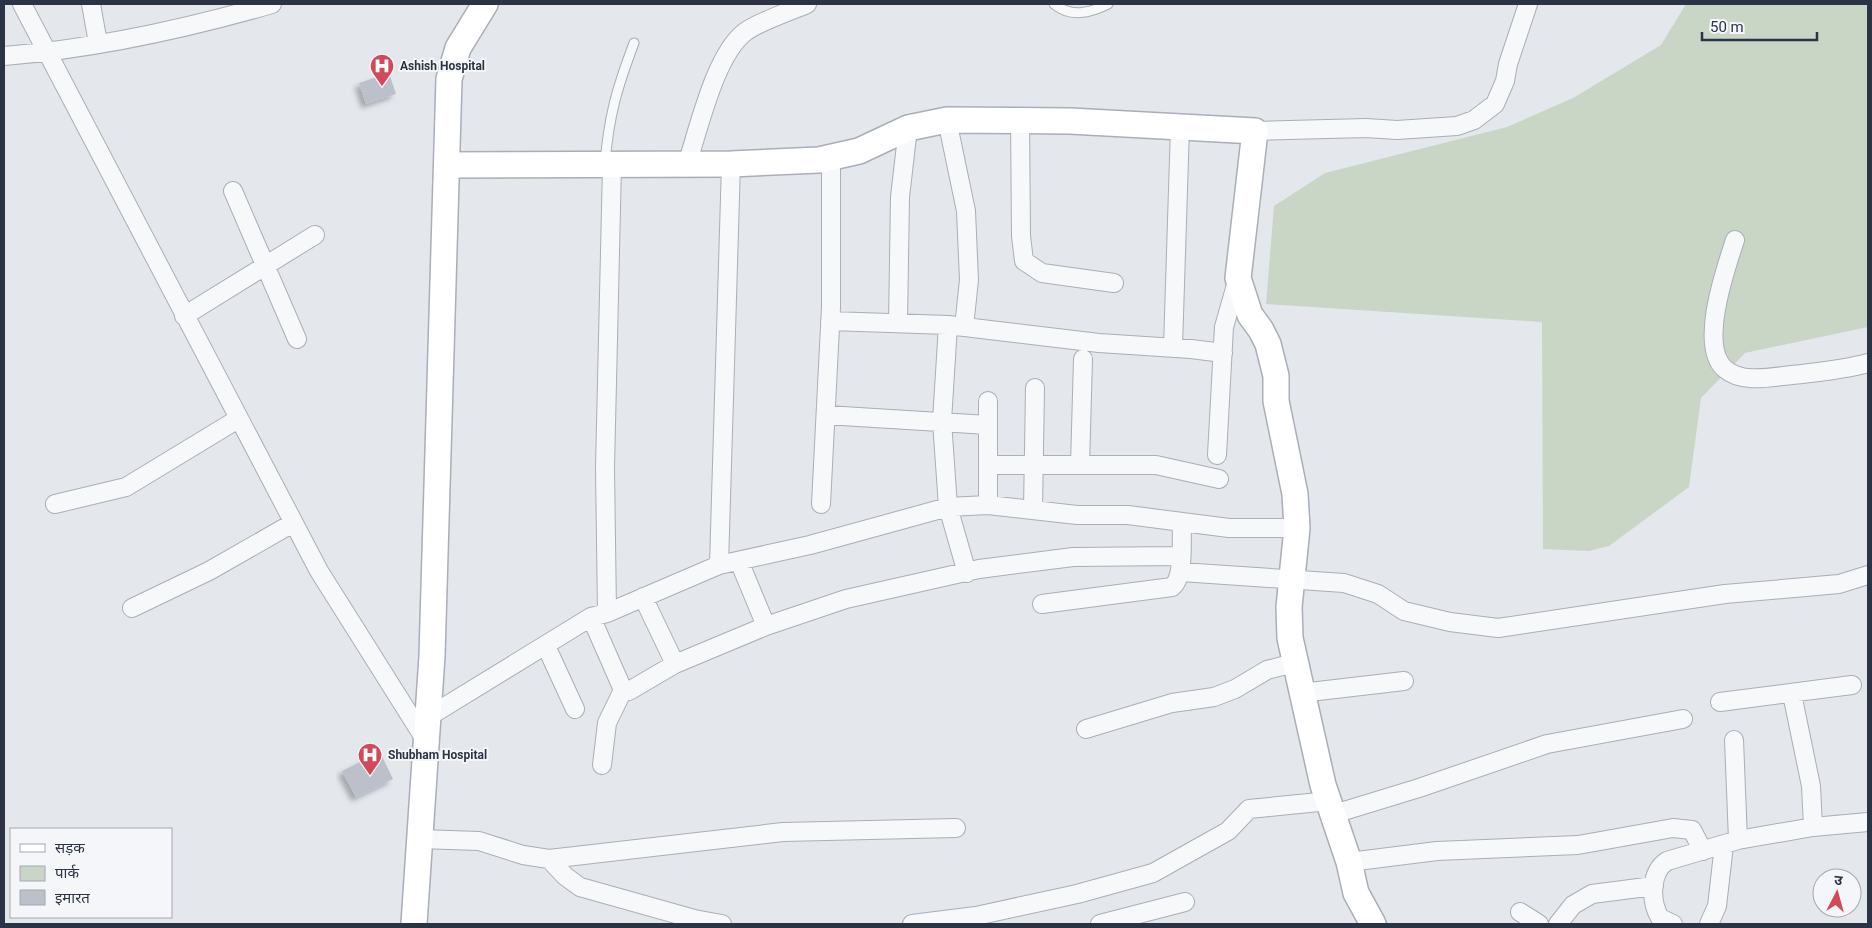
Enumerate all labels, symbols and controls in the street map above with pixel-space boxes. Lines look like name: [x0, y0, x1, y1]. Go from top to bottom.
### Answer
scale bar: [1702, 10, 1817, 42]
text: 50 m: [1710, 18, 1744, 36]
hospital icon: Ashish Hospital: [369, 53, 395, 87]
place label: Ashish Hospital: [400, 59, 485, 73]
hospital icon: Shubham Hospital: [357, 742, 383, 776]
place label: Shubham Hospital: [388, 748, 487, 762]
legend: [10, 828, 172, 918]
text: सड़क: [55, 839, 85, 857]
text: पार्क: [55, 864, 79, 882]
north arrow: [1812, 868, 1862, 918]
text: उ: [1833, 872, 1844, 889]
text: इमारत: [55, 889, 90, 907]

